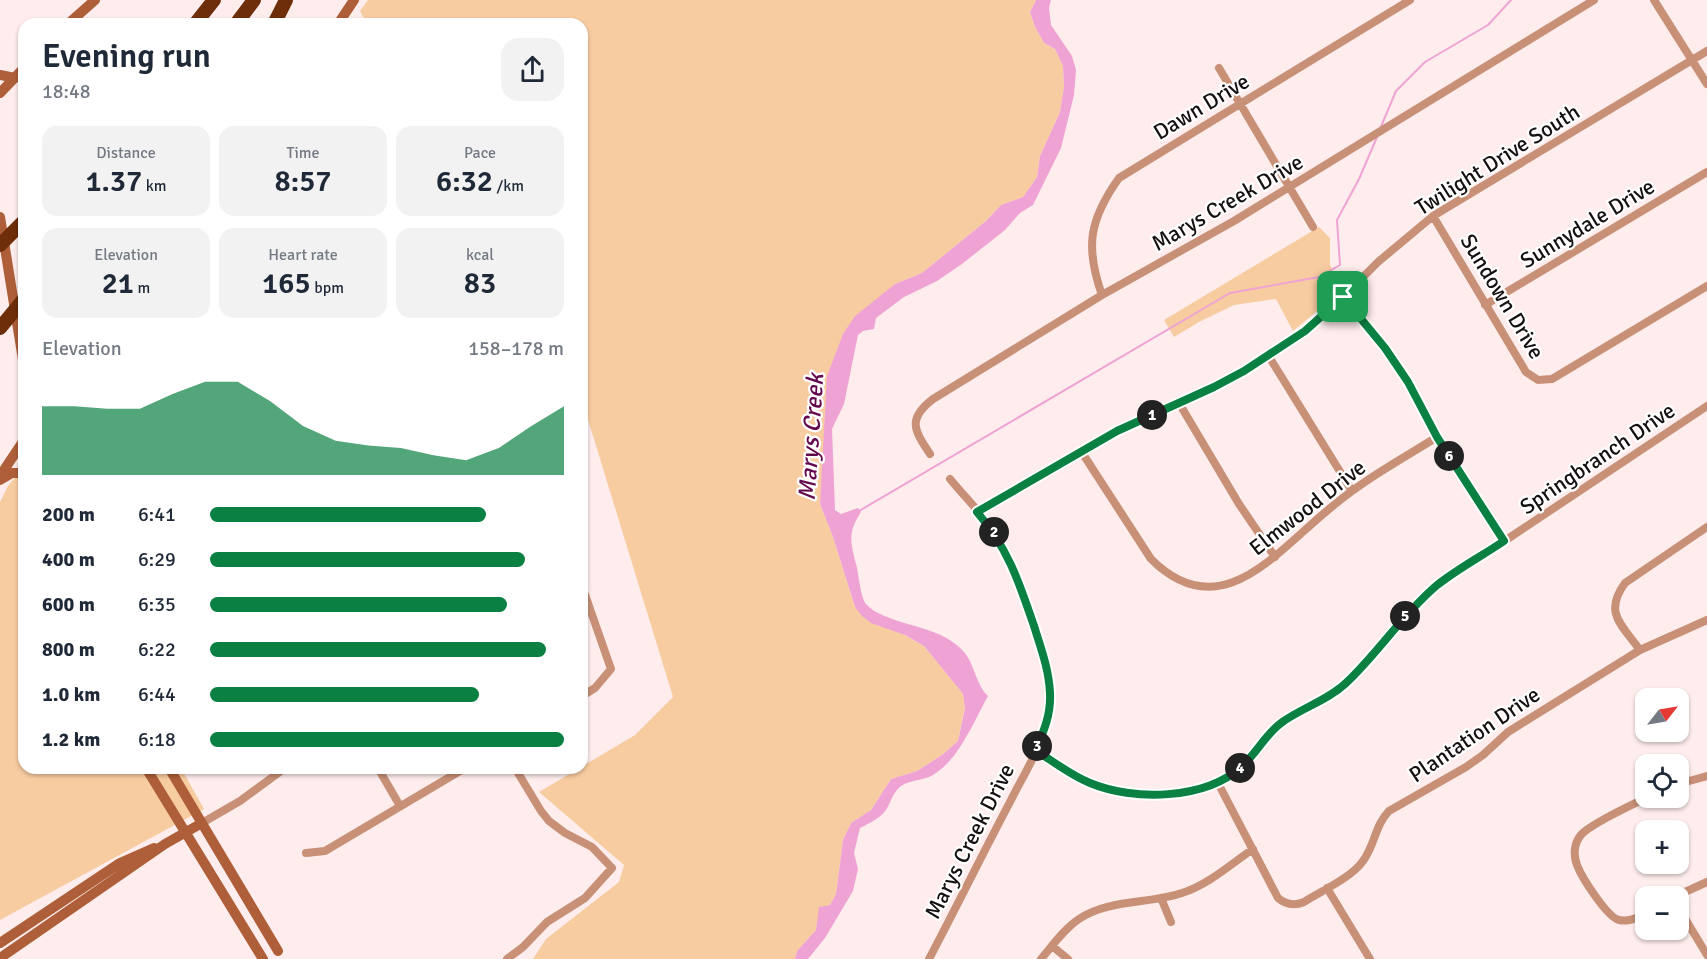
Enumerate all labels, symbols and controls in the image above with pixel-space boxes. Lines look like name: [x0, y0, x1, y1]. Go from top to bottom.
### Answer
text: Evening run: [42, 36, 211, 77]
button: share: [501, 38, 564, 101]
street label: Dawn Drive: [1148, 67, 1254, 146]
text: 18:48: [42, 79, 91, 104]
street label: Twilight Drive South: [1410, 98, 1585, 221]
text: Distance: [96, 143, 156, 163]
text: Time: [287, 143, 319, 163]
text: Pace: [464, 143, 496, 163]
street label: Marys Creek Drive: [1147, 148, 1308, 257]
text: 1.37: [85, 163, 142, 200]
text: 8:57: [274, 163, 332, 200]
text: 6:32: [436, 163, 493, 200]
street label: Sunnydale Drive: [1515, 173, 1659, 274]
text: km: [142, 176, 167, 196]
text: /km: [493, 176, 524, 196]
street label: Sundown Drive: [1455, 229, 1550, 364]
text: Elevation: [94, 245, 158, 265]
text: Heart rate: [268, 245, 338, 265]
text: kcal: [466, 245, 494, 265]
text: 21: [102, 265, 134, 302]
text: 165: [262, 265, 311, 302]
text: 83: [464, 265, 496, 302]
pin: [1317, 271, 1368, 322]
text: m: [134, 278, 150, 298]
text: bpm: [311, 278, 344, 298]
icon: arrive: [1326, 280, 1359, 313]
text: Elevation: [42, 336, 122, 361]
text: 158–178 m: [468, 336, 564, 361]
water label: Marys Creek: [792, 371, 831, 501]
street label: Springbranch Drive: [1515, 397, 1680, 520]
pin: 1: [1137, 400, 1167, 430]
text: 1: [1148, 405, 1156, 425]
pin: 6: [1434, 441, 1464, 471]
text: 6: [1445, 446, 1453, 466]
street label: Elmwood Drive: [1244, 454, 1371, 561]
text: 200 m: [42, 502, 95, 527]
text: 6:41: [138, 502, 176, 527]
pin: 2: [979, 517, 1009, 547]
text: 2: [990, 522, 998, 542]
text: 400 m: [42, 547, 95, 572]
text: 6:29: [138, 547, 176, 572]
text: 600 m: [42, 592, 95, 617]
text: 6:35: [138, 592, 176, 617]
pin: 5: [1390, 601, 1420, 631]
text: 5: [1401, 606, 1409, 626]
text: 800 m: [42, 637, 95, 662]
text: 6:22: [138, 637, 176, 662]
street label: Plantation Drive: [1404, 681, 1545, 788]
text: 1.0 km: [42, 682, 100, 707]
text: 6:44: [138, 682, 176, 707]
north arrow: [1635, 688, 1689, 742]
map controls: [1635, 688, 1689, 940]
text: 1.2 km: [42, 727, 100, 752]
text: 6:18: [138, 727, 176, 752]
pin: 3: [1022, 731, 1052, 761]
text: 3: [1033, 736, 1041, 756]
pin: 4: [1225, 753, 1255, 783]
button: locate: [1635, 754, 1689, 808]
text: 4: [1236, 758, 1244, 778]
street label: Marys Creek Drive: [919, 759, 1020, 923]
button: +: [1635, 820, 1689, 874]
button: −: [1635, 886, 1689, 940]

